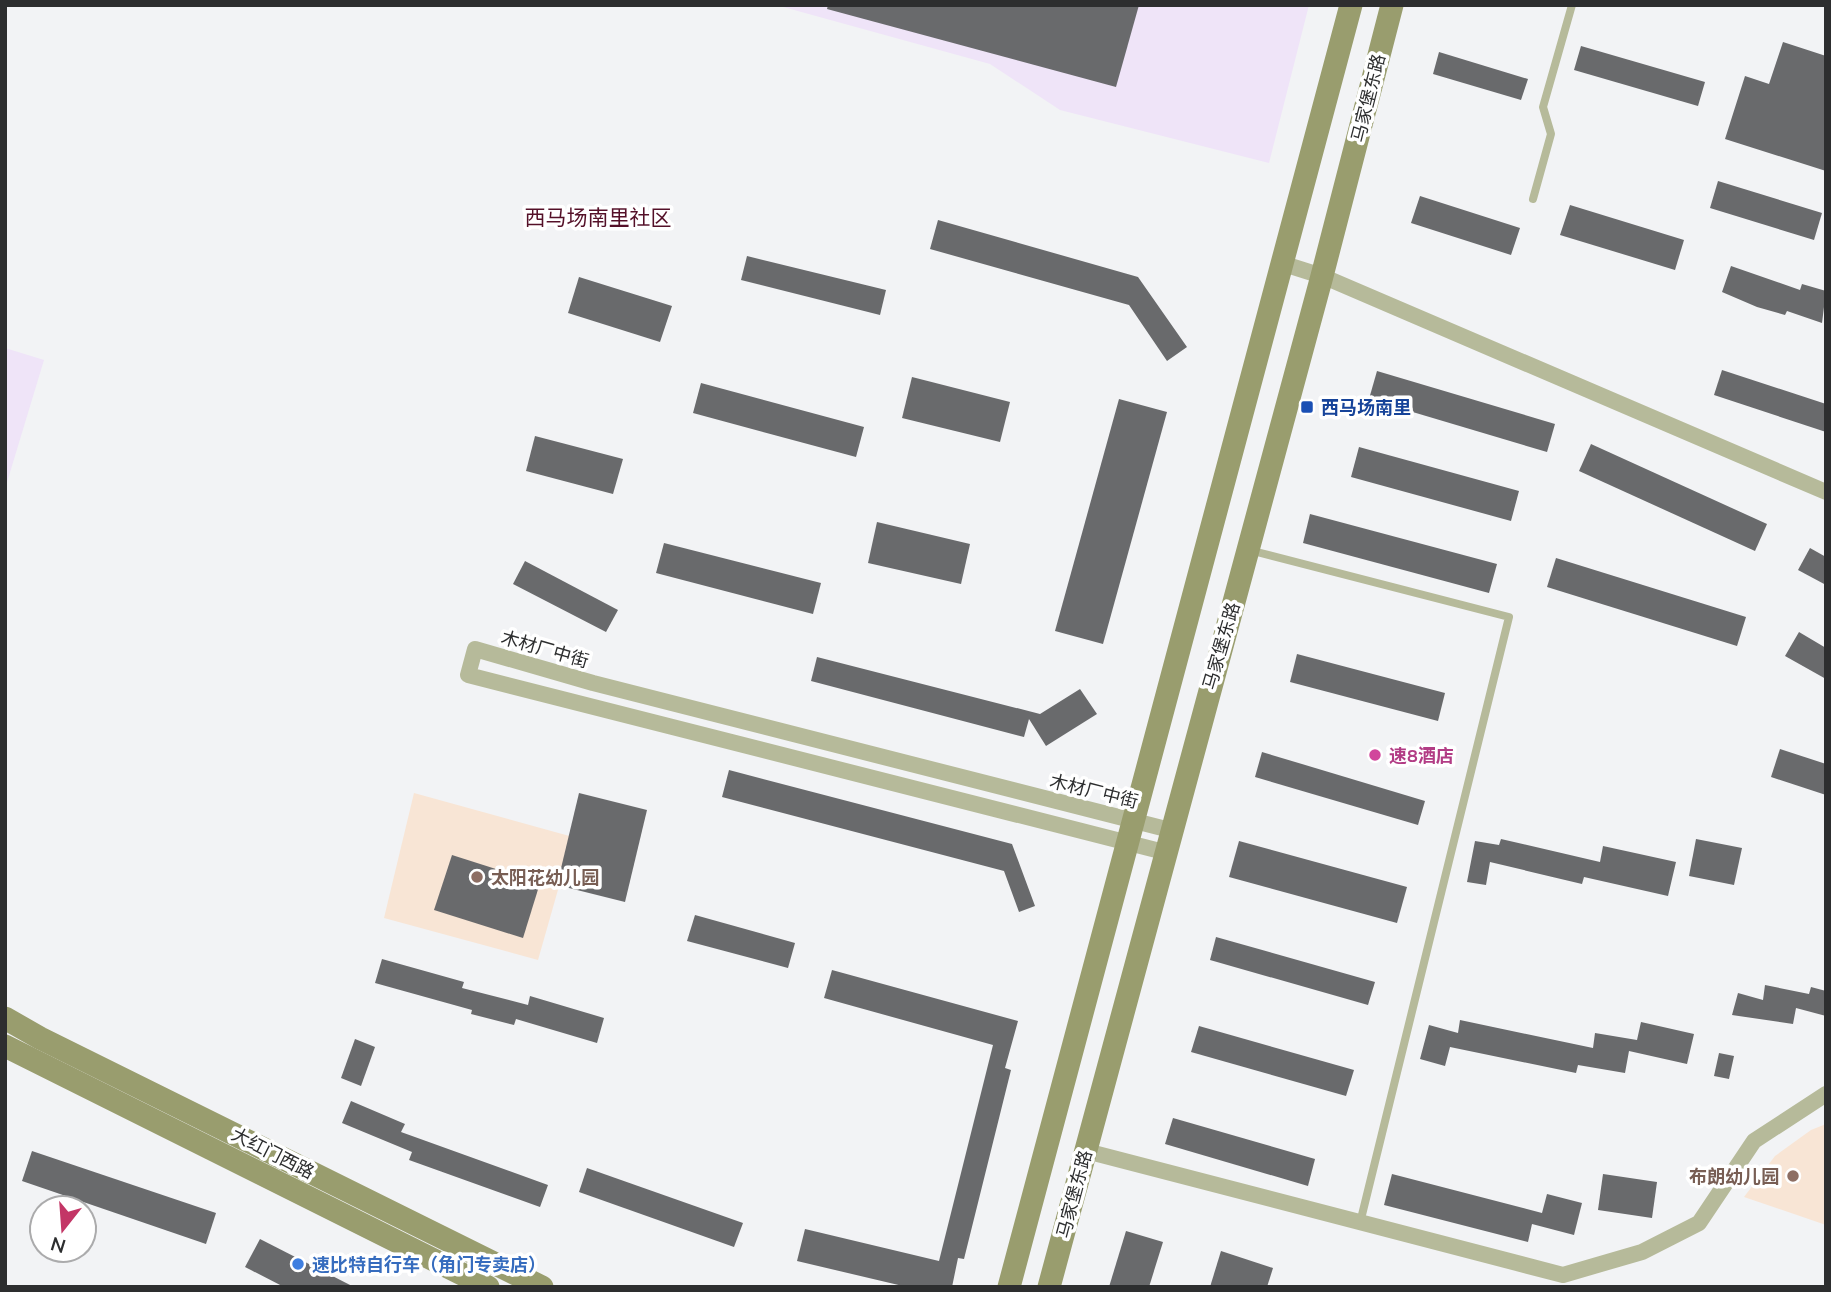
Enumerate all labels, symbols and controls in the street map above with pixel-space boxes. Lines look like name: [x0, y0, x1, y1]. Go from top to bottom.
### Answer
street label: 马家堡东路: [1346, 52, 1390, 144]
district label: 西马场南里社区: [525, 204, 672, 230]
place label: 西马场南里: [1321, 396, 1411, 419]
marker: 西马场南里: [1299, 399, 1315, 415]
street label: 马家堡东路: [1198, 600, 1244, 692]
street label: 木材厂中街: [499, 626, 591, 672]
place label: 速8酒店: [1389, 744, 1454, 767]
marker: 速8酒店: [1367, 747, 1383, 763]
street label: 木材厂中街: [1048, 769, 1140, 813]
place label: 太阳花幼儿园: [491, 866, 599, 889]
marker: 太阳花幼儿园: [469, 869, 485, 885]
street label: 大红门西路: [228, 1122, 318, 1184]
street label: 马家堡东路: [1051, 1148, 1097, 1240]
place label: 布朗幼儿园: [1689, 1165, 1779, 1188]
marker: 布朗幼儿园: [1785, 1168, 1801, 1184]
north arrow: [28, 1194, 98, 1264]
text: N: [48, 1232, 68, 1259]
place label: 速比特自行车（角门专卖店）: [312, 1253, 546, 1276]
marker: 速比特自行车（角门专卖店）: [290, 1256, 306, 1272]

